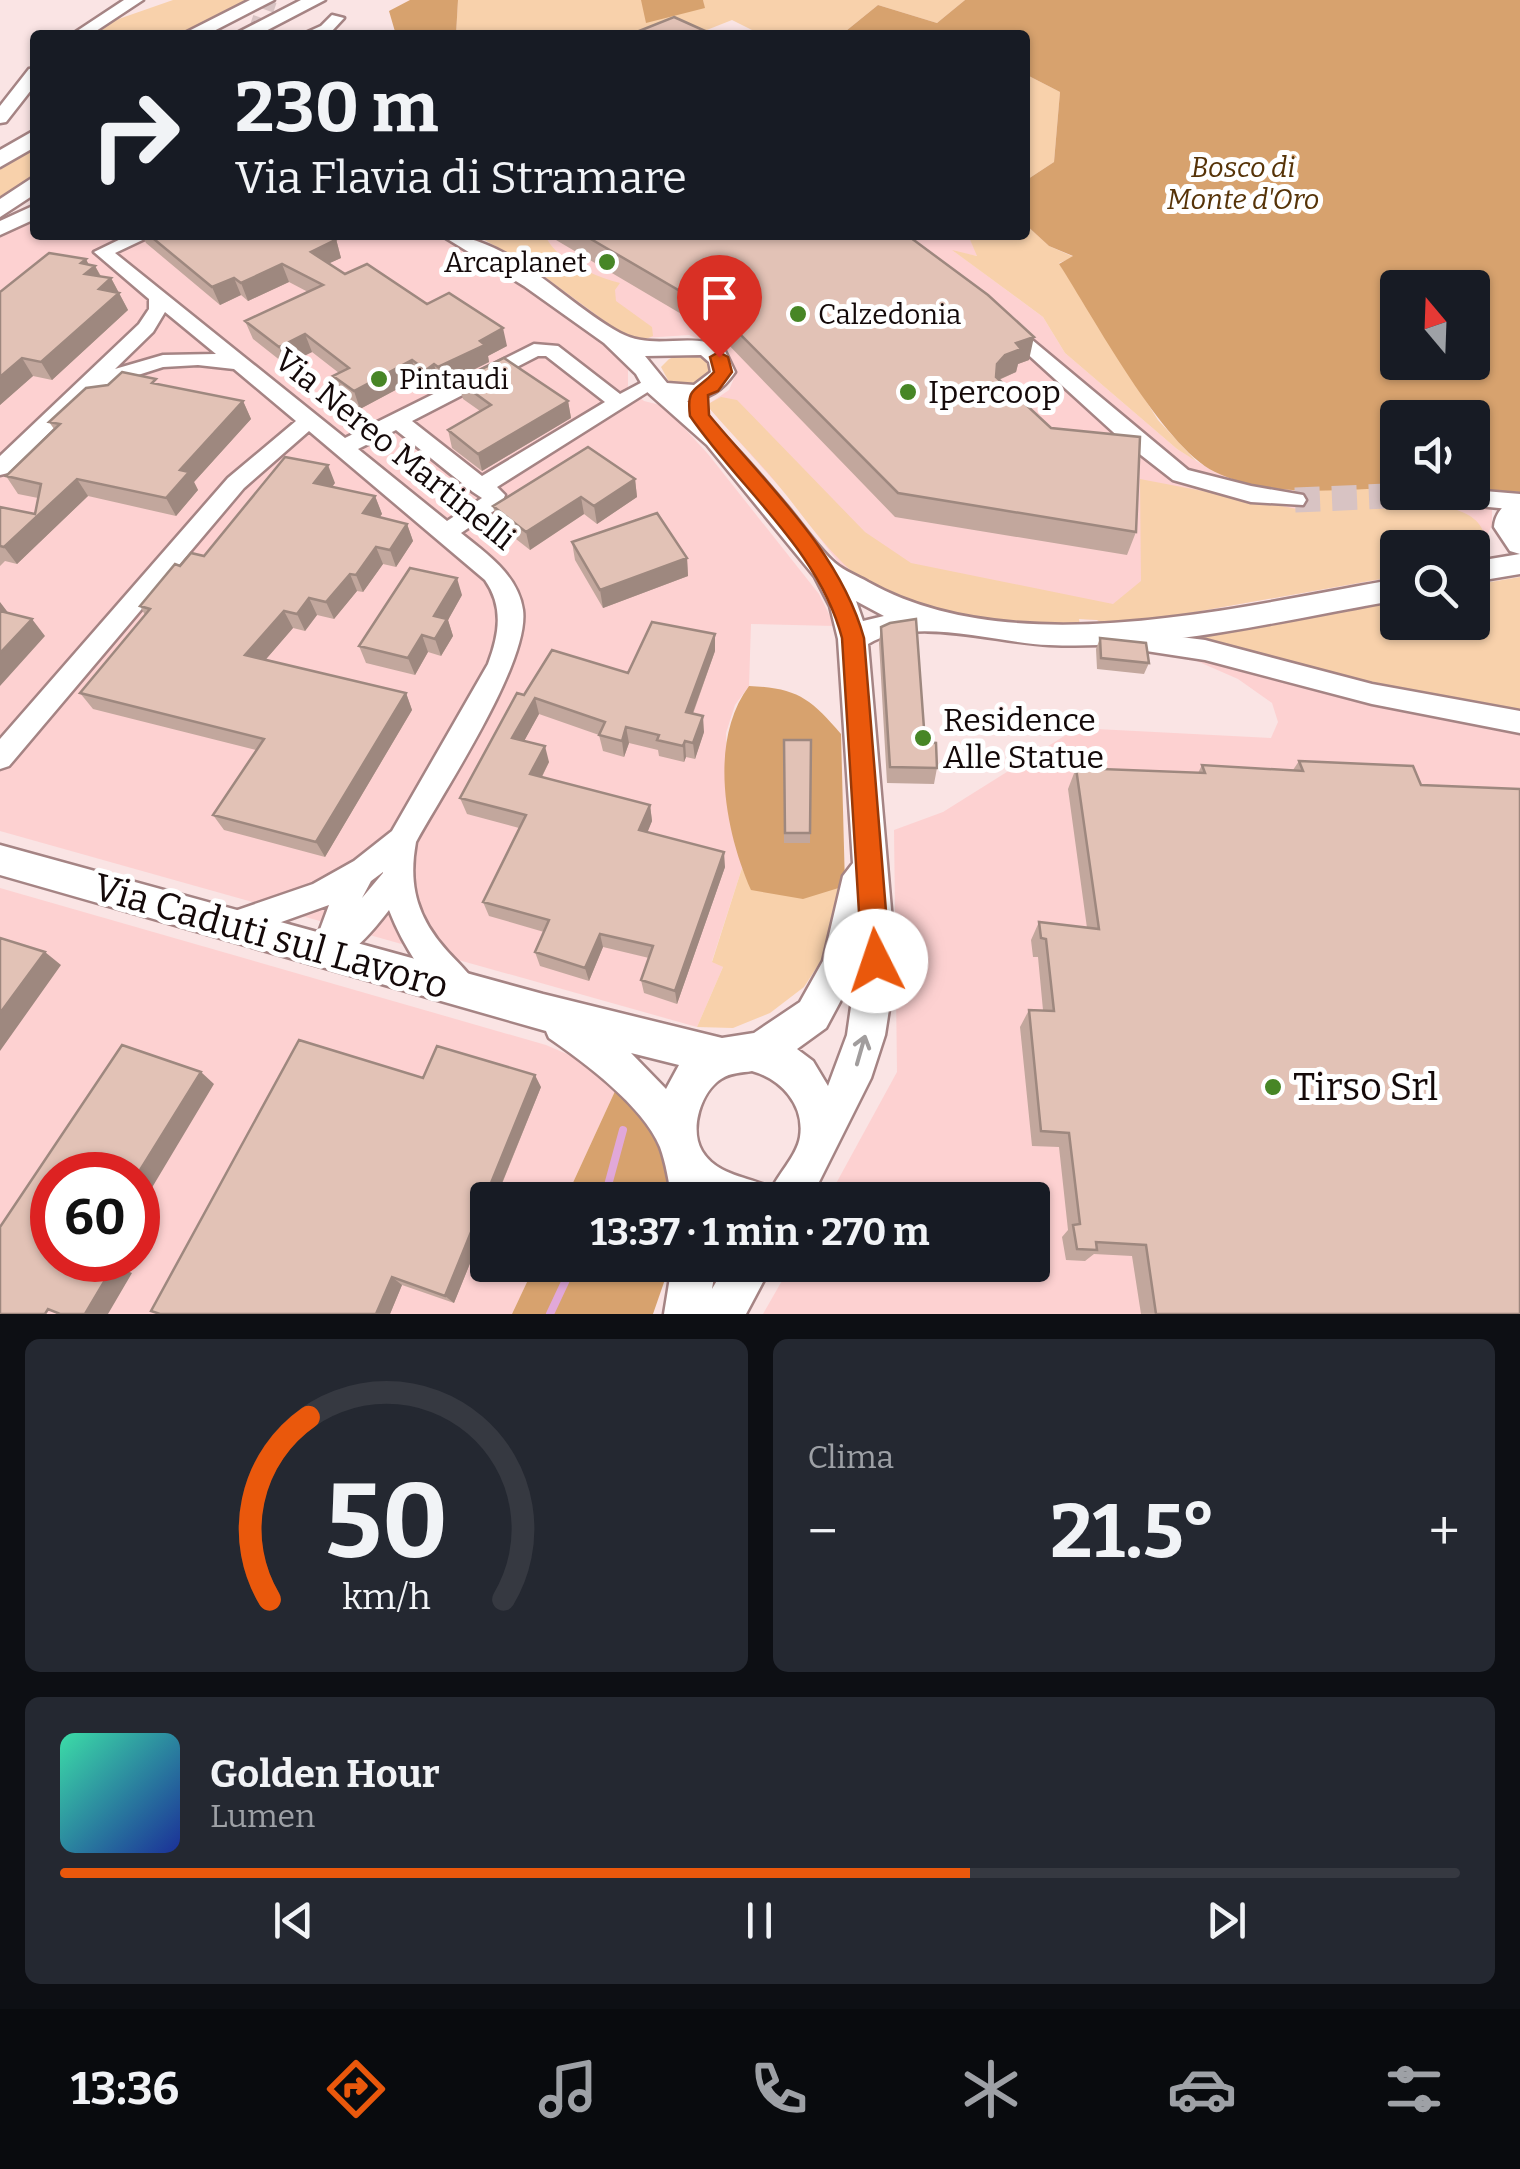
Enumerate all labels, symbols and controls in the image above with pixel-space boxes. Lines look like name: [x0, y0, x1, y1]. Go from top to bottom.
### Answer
text: 230 m: [235, 66, 439, 150]
icon: right: [70, 70, 200, 200]
text: Via Flavia di Stramare: [235, 151, 687, 205]
park label: Bosco di Monte d'Oro: [1167, 151, 1319, 216]
place label: Arcaplanet: [444, 246, 587, 279]
marker: Arcaplanet: [596, 251, 618, 273]
pin: [677, 255, 762, 358]
icon: arrive: [692, 270, 747, 325]
north arrow: [1380, 270, 1490, 380]
map controls: [1380, 270, 1490, 640]
place label: Calzedonia: [818, 298, 961, 331]
marker: Calzedonia: [787, 303, 809, 325]
street label: Via Nereo Martinelli: [267, 340, 523, 558]
place label: Pintaudi: [399, 363, 509, 396]
marker: Pintaudi: [368, 368, 390, 390]
place label: Ipercoop: [928, 373, 1061, 411]
marker: Ipercoop: [897, 381, 919, 403]
button: sound: [1380, 400, 1490, 510]
button: search: [1380, 530, 1490, 640]
place label: Residence Alle Statue: [943, 701, 1104, 776]
marker: Residence Alle Statue: [912, 727, 934, 749]
street label: Via Caduti sul Lavoro: [88, 863, 454, 1009]
position arrow: [824, 909, 928, 1013]
one-way arrow: [853, 1035, 871, 1067]
place label: Tirso Srl: [1293, 1064, 1438, 1110]
marker: Tirso Srl: [1262, 1076, 1284, 1098]
speed limit sign: 60: [30, 1152, 160, 1282]
text: 13:37 · 1 min · 270 m: [591, 1209, 929, 1255]
text: Clima: [808, 1438, 894, 1476]
text: 50: [325, 1460, 448, 1585]
text: 21.5°: [1050, 1487, 1216, 1577]
text: −: [808, 1499, 838, 1565]
text: +: [1429, 1499, 1460, 1565]
text: km/h: [342, 1576, 430, 1618]
text: Golden Hour: [210, 1751, 440, 1797]
text: Lumen: [210, 1797, 315, 1835]
icon: previous: [266, 1893, 321, 1948]
icon: pause: [732, 1893, 787, 1948]
icon: next: [1199, 1893, 1254, 1948]
icon: directions: [321, 2054, 391, 2124]
icon: music: [533, 2054, 603, 2124]
icon: phone: [744, 2054, 814, 2124]
icon: climate: [956, 2054, 1026, 2124]
icon: car: [1167, 2054, 1237, 2124]
icon: filters: [1379, 2054, 1449, 2124]
text: 13:36: [71, 2062, 179, 2116]

